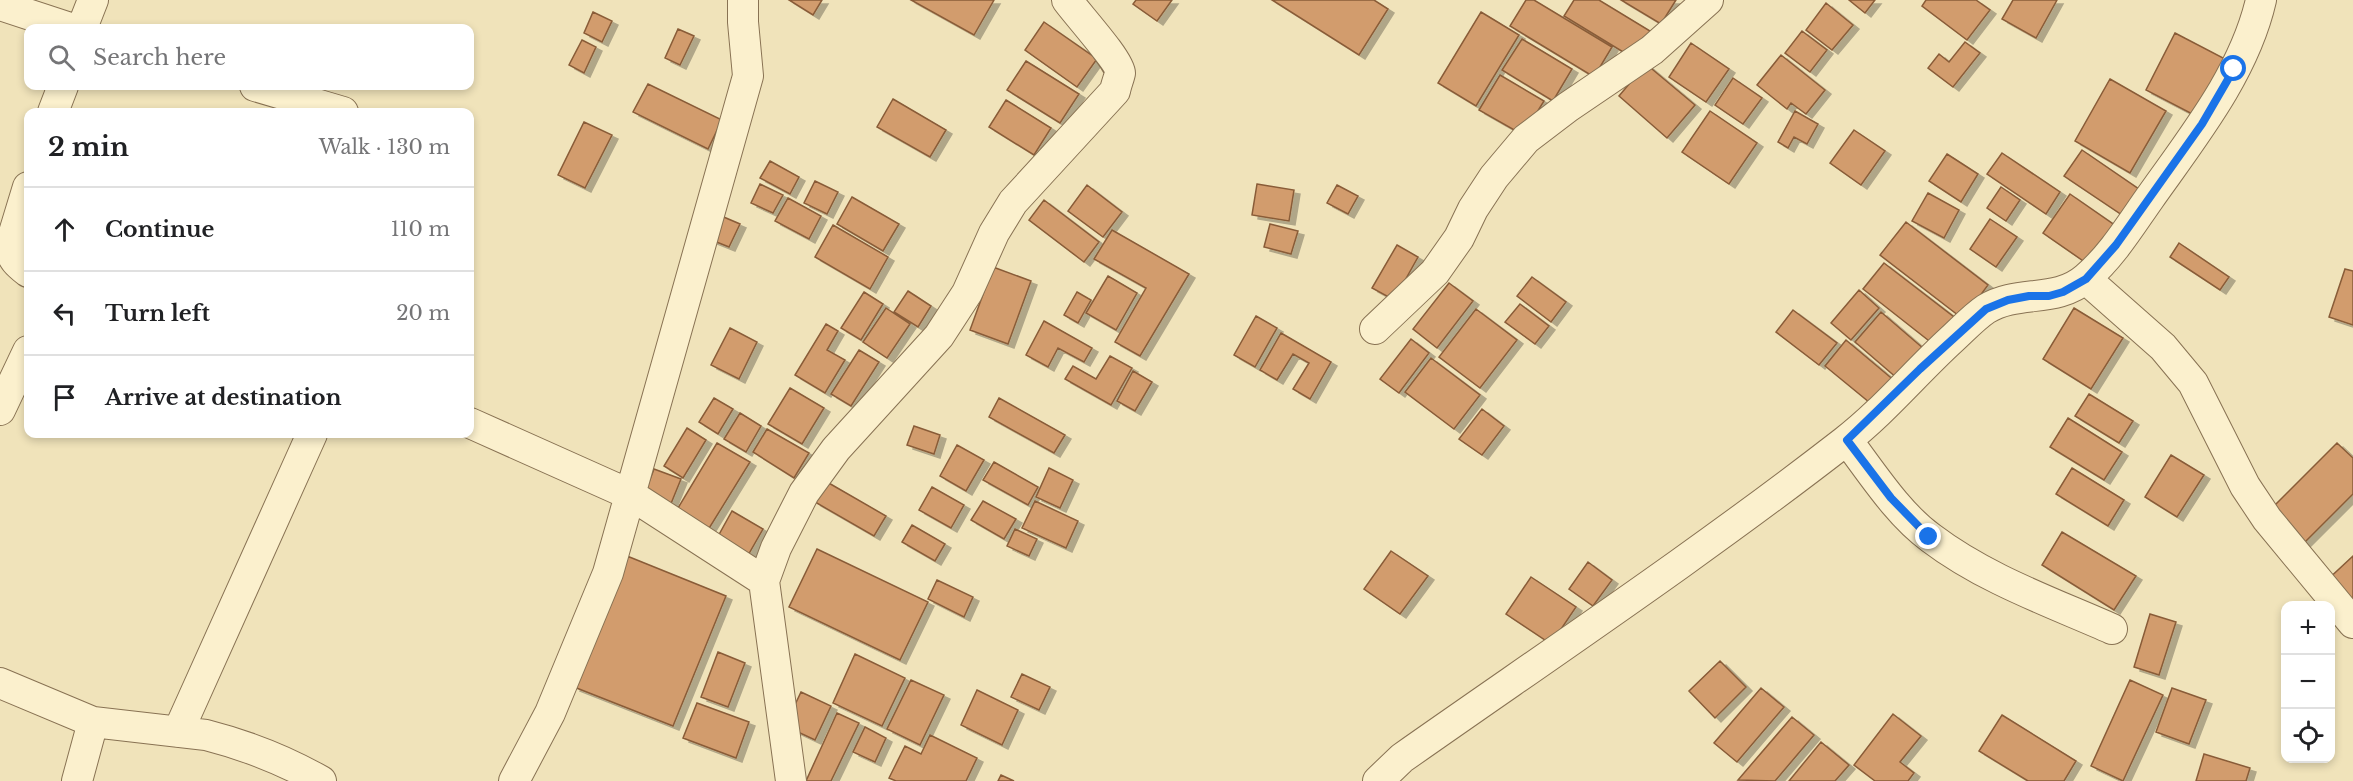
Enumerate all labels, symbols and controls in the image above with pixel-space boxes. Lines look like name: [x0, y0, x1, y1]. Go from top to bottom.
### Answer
search box: [24, 24, 474, 90]
icon: search: [45, 41, 78, 74]
text: Search here: [93, 44, 226, 71]
route start: [2220, 55, 2246, 81]
text: 2 min: [48, 131, 129, 163]
text: Walk · 130 m: [319, 135, 450, 159]
icon: ahead: [48, 213, 81, 246]
text: Continue: [105, 216, 214, 243]
text: 110 m: [391, 217, 450, 241]
icon: left: [48, 297, 81, 330]
text: Turn left: [105, 300, 210, 327]
text: 20 m: [396, 301, 450, 325]
icon: arrive: [48, 381, 81, 414]
text: Arrive at destination: [105, 384, 342, 411]
route end: [1915, 523, 1941, 549]
map controls: [2281, 601, 2335, 763]
button: +: [2281, 601, 2335, 655]
button: −: [2281, 655, 2335, 709]
button: locate: [2281, 709, 2335, 763]

